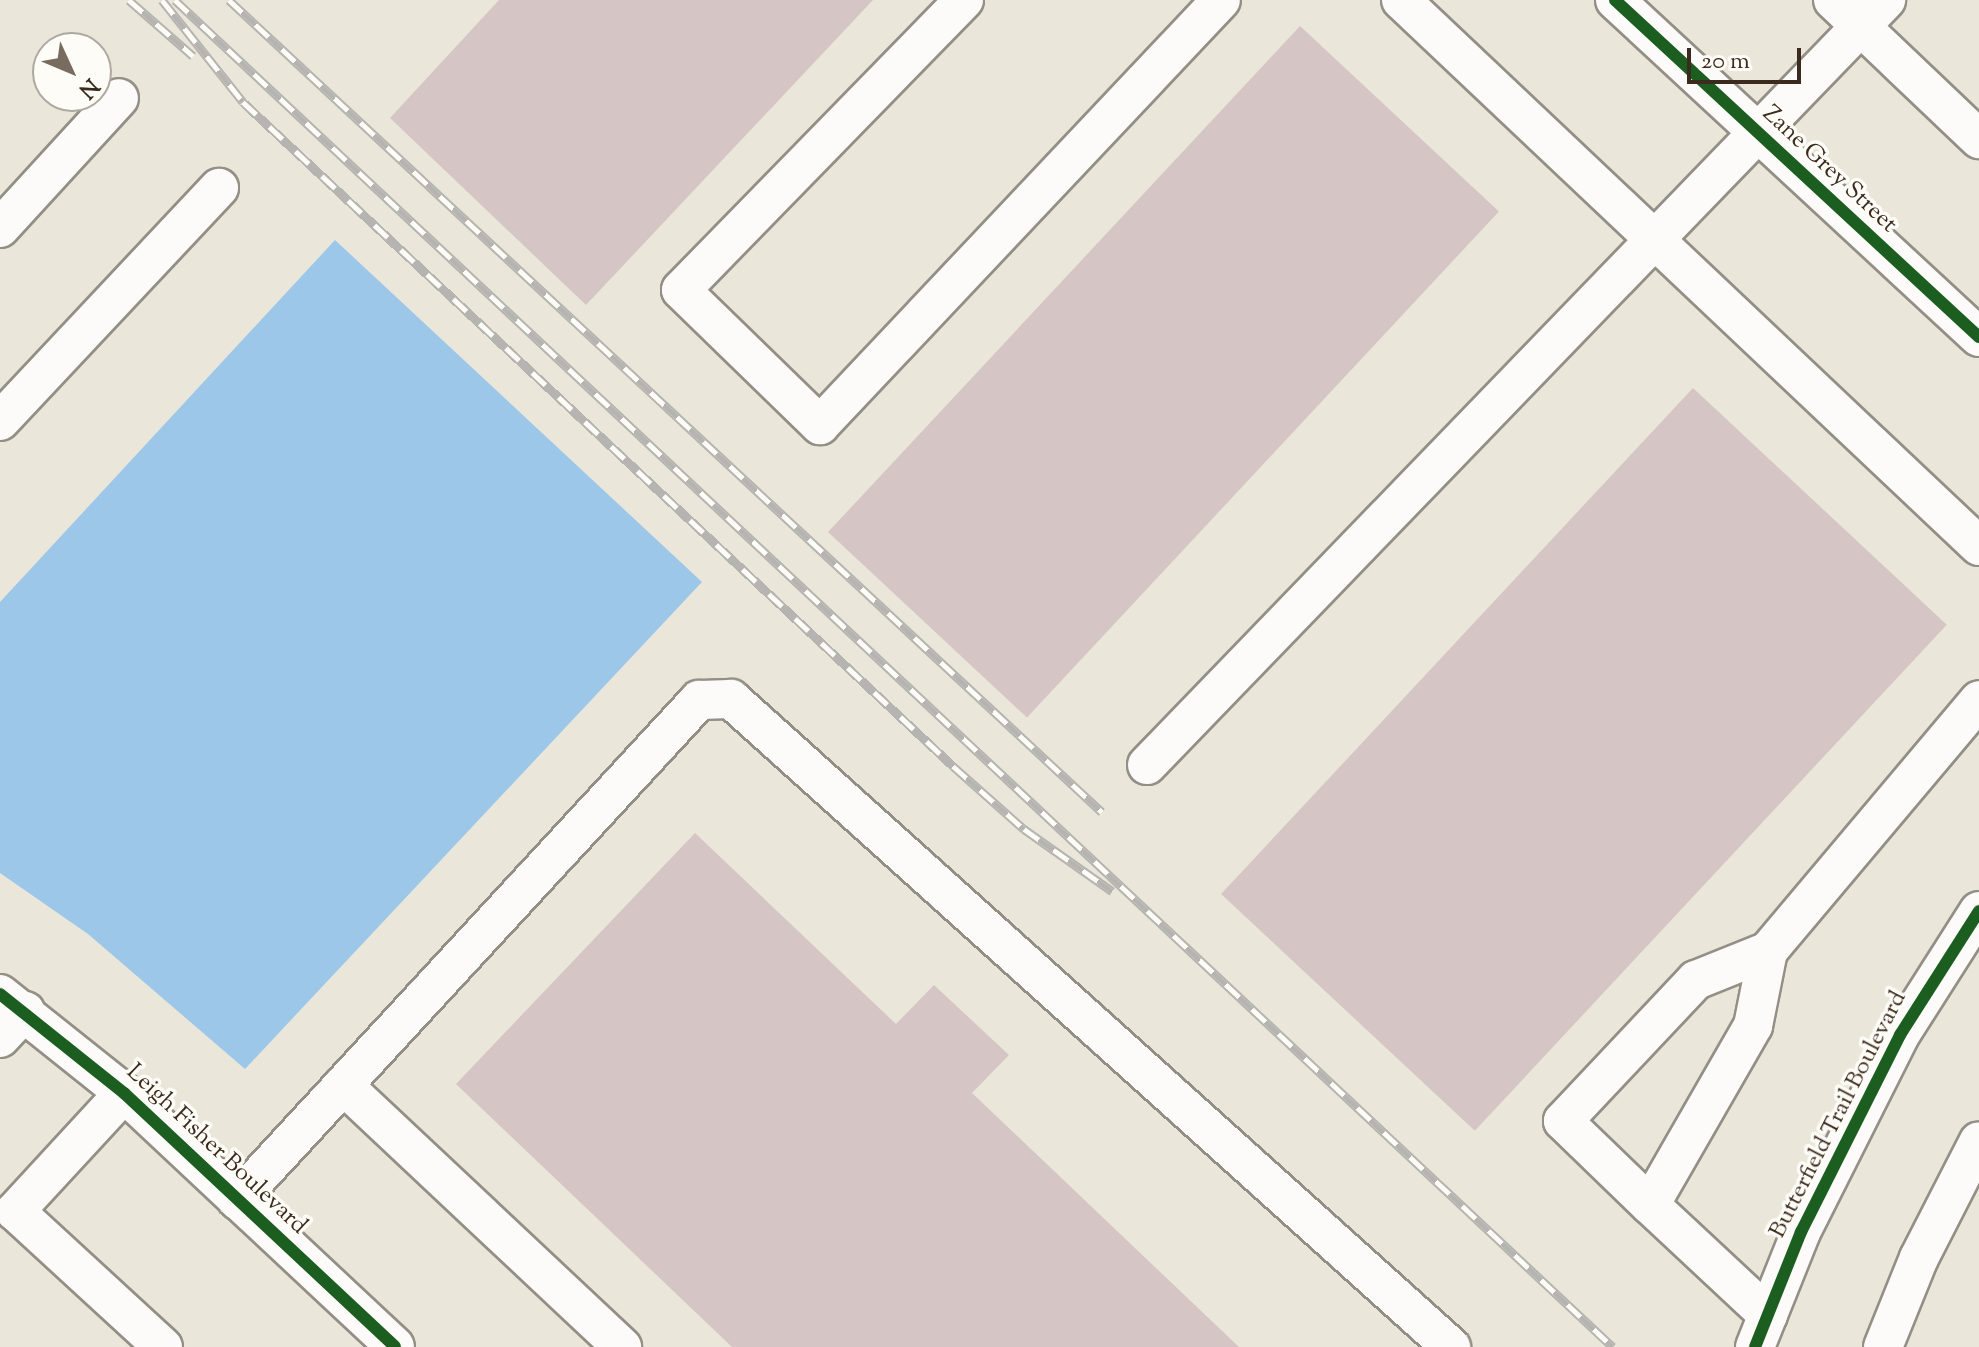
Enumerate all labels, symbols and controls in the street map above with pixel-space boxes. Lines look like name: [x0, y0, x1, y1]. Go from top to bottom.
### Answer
north arrow: [32, 32, 112, 112]
scale bar: [1691, 32, 1805, 82]
text: 20 m: [1701, 45, 1750, 79]
text: N: [70, 70, 105, 105]
street label: Zane Grey Street: [1756, 100, 1902, 240]
street label: Butterfield Trail Boulevard: [1764, 987, 1914, 1243]
street label: Leigh Fisher Boulevard: [120, 1059, 312, 1241]

